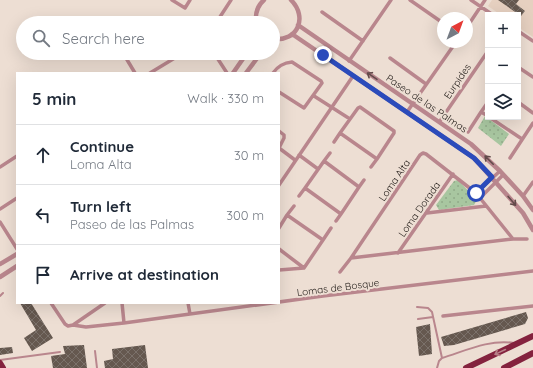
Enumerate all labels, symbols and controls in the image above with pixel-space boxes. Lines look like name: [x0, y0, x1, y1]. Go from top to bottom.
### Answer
north arrow: [437, 12, 473, 48]
map controls: [485, 12, 521, 120]
button: +: [485, 12, 521, 48]
search box: [16, 16, 280, 60]
icon: search: [30, 27, 52, 49]
text: Search here: [62, 29, 145, 48]
route end: [314, 46, 332, 64]
button: −: [485, 48, 521, 84]
street label: Eurpides: [441, 61, 474, 101]
street label: Paseo de las Palmas: [384, 71, 470, 136]
one-way arrow: [367, 72, 378, 80]
button: layers: [485, 84, 521, 120]
text: 5 min: [32, 88, 76, 109]
text: Walk · 330 m: [187, 90, 264, 106]
text: Continue: [70, 137, 134, 156]
icon: ahead: [32, 144, 54, 166]
text: 30 m: [234, 147, 264, 163]
one-way arrow: [484, 155, 494, 165]
text: Loma Alta: [70, 156, 132, 172]
street label: Loma Alta: [376, 157, 413, 204]
street label: Loma Dorada: [396, 179, 443, 239]
route start: [467, 184, 485, 202]
one-way arrow: [508, 195, 517, 206]
text: Turn left: [70, 197, 132, 216]
icon: left: [32, 204, 54, 226]
text: 300 m: [226, 207, 264, 223]
text: Paseo de las Palmas: [70, 216, 194, 232]
icon: arrive: [32, 264, 54, 286]
text: Arrive at destination: [70, 265, 219, 284]
street label: Lomas de Bosque: [296, 276, 380, 299]
one-way arrow: [494, 349, 506, 356]

